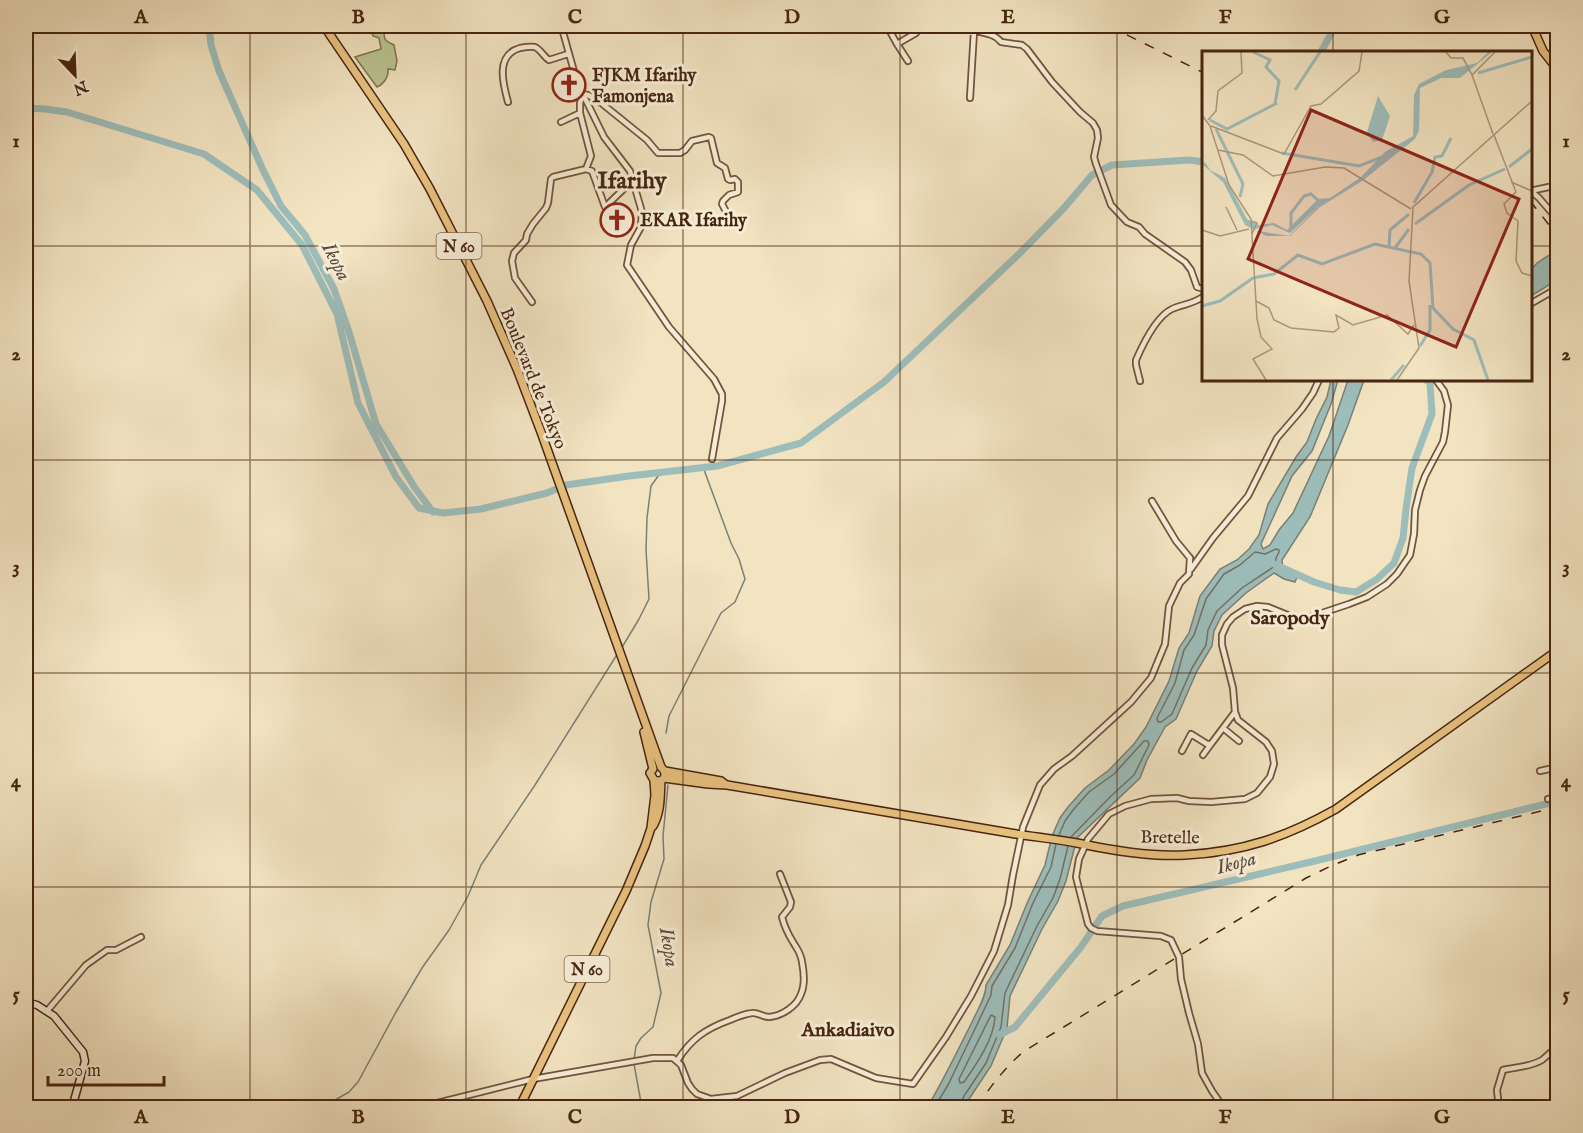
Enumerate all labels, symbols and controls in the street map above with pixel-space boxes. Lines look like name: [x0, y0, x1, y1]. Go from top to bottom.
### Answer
text: A: [133, 5, 149, 30]
text: B: [351, 5, 365, 30]
text: C: [568, 5, 582, 30]
text: D: [784, 5, 800, 30]
text: E: [1001, 5, 1015, 30]
text: F: [1219, 5, 1232, 30]
text: G: [1434, 5, 1451, 30]
north arrow: [45, 45, 105, 105]
inset map: [1202, 51, 1532, 381]
place label: FJKM Ifarihy Famonjena: [592, 65, 698, 109]
church icon: FJKM Ifarihy Famonjena: [551, 67, 587, 103]
text: N: [70, 75, 91, 99]
text: 1: [12, 129, 20, 154]
text: 1: [1562, 129, 1570, 154]
district label: Ifarihy: [598, 166, 668, 197]
church icon: EKAR Ifarihy: [599, 202, 635, 238]
place label: EKAR Ifarihy: [640, 210, 748, 233]
road number: N 60: [436, 233, 482, 259]
water label: Ikopa: [315, 237, 356, 285]
street label: Boulevard de Tokyo: [494, 304, 572, 453]
text: 2: [11, 342, 21, 367]
text: 2: [1561, 342, 1571, 367]
text: 3: [12, 555, 20, 580]
text: 3: [1562, 555, 1570, 580]
district label: Saropody: [1250, 606, 1331, 631]
text: 4: [11, 769, 22, 794]
text: 4: [1561, 769, 1572, 794]
street label: Bretelle: [1140, 826, 1200, 851]
water label: Ikopa: [1213, 846, 1259, 881]
water label: Ikopa: [653, 925, 684, 969]
road number: N 60: [564, 956, 610, 982]
text: 5: [12, 982, 20, 1007]
text: 5: [1562, 982, 1570, 1007]
district label: Ankadiaivo: [801, 1018, 895, 1043]
scale bar: [48, 1049, 164, 1087]
text: 200 m: [57, 1060, 101, 1083]
text: A: [133, 1105, 149, 1130]
text: B: [351, 1105, 365, 1130]
text: C: [568, 1105, 582, 1130]
text: D: [784, 1105, 800, 1130]
text: E: [1001, 1105, 1015, 1130]
text: F: [1219, 1105, 1232, 1130]
text: G: [1434, 1105, 1451, 1130]

